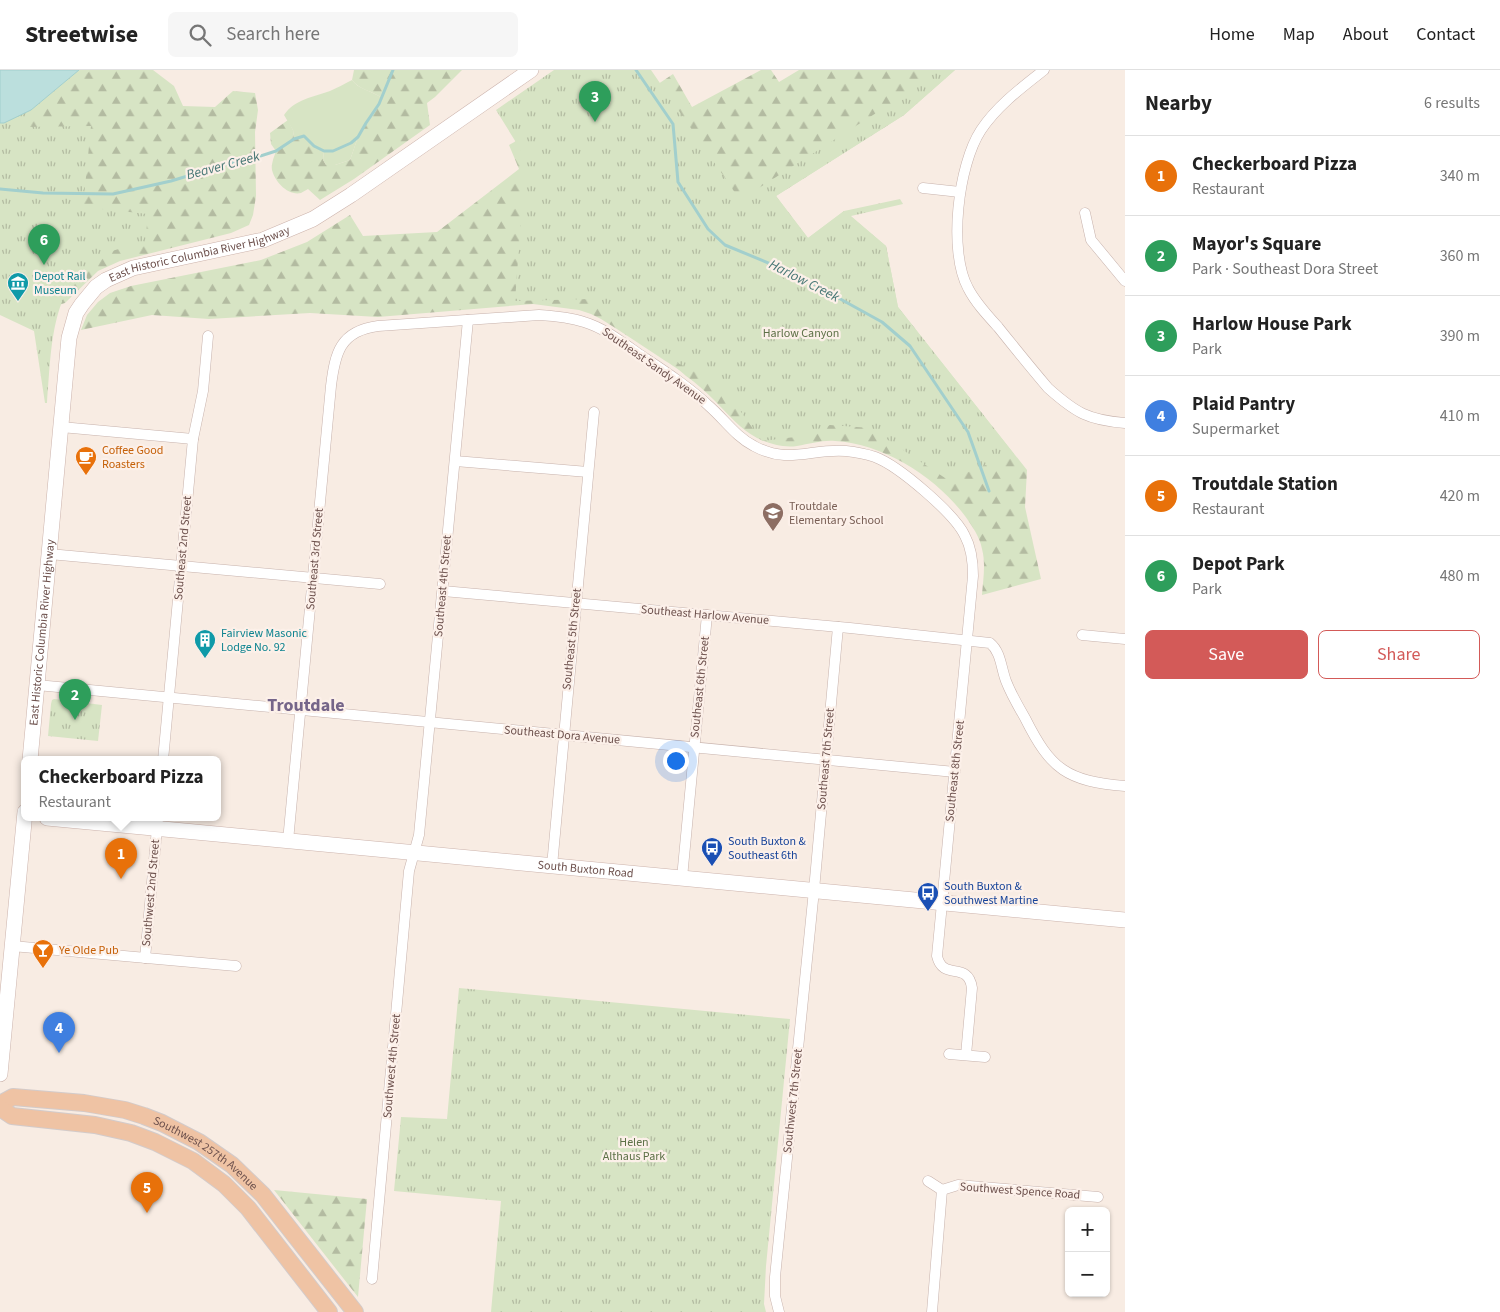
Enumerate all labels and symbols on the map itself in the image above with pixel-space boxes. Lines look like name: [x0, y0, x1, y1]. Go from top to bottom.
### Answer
pin: 3: [579, 81, 611, 122]
water label: Beaver Creek: [184, 147, 262, 185]
street label: East Historic Columbia River Highway: [106, 221, 293, 286]
pin: 6: [28, 224, 60, 265]
water label: Harlow Creek: [765, 255, 843, 307]
place label: Depot Rail Museum: [34, 268, 86, 299]
museum icon: Depot Rail Museum: [6, 271, 30, 302]
street label: Southeast Sandy Avenue: [598, 324, 710, 408]
park label: Harlow Canyon: [763, 325, 839, 342]
place label: Coffee Good Roasters: [102, 442, 164, 473]
cafe icon: Coffee Good Roasters: [74, 445, 98, 476]
street label: Southeast 2nd Street: [170, 495, 196, 601]
place label: Troutdale Elementary School: [789, 498, 884, 529]
school or university icon: Troutdale Elementary School: [761, 501, 785, 532]
street label: Southeast 3rd Street: [302, 507, 328, 611]
street label: Southeast 4th Street: [430, 534, 456, 638]
street label: East Historic Columbia River Highway: [25, 538, 59, 726]
street label: Southeast 5th Street: [558, 587, 586, 691]
street label: Southeast Harlow Avenue: [640, 601, 770, 629]
place label: Fairview Masonic Lodge No. 92: [221, 625, 307, 656]
building icon: Fairview Masonic Lodge No. 92: [193, 628, 217, 659]
street label: Southeast 6th Street: [686, 635, 714, 739]
pin: 2: [59, 679, 91, 720]
district label: Troutdale: [267, 693, 345, 718]
street label: Southeast 7th Street: [813, 707, 839, 811]
street label: Southeast 8th Street: [941, 719, 969, 823]
street label: Southeast Dora Avenue: [503, 721, 621, 749]
your location: [663, 748, 689, 774]
place label: South Buxton & Southeast 6th: [728, 833, 806, 864]
bus stop icon: South Buxton & Southeast 6th: [700, 836, 724, 867]
pin: 1: [105, 838, 137, 879]
street label: Southwest 2nd Street: [138, 839, 164, 947]
street label: South Buxton Road: [537, 856, 634, 882]
place label: South Buxton & Southwest Martine: [944, 878, 1038, 909]
bus stop icon: South Buxton & Southwest Martine: [916, 881, 940, 912]
bar icon: Ye Olde Pub: [31, 938, 55, 969]
place label: Ye Olde Pub: [58, 942, 119, 959]
pin: 4: [43, 1012, 75, 1053]
street label: Southwest 4th Street: [379, 1013, 405, 1119]
street label: Southwest 7th Street: [779, 1048, 807, 1154]
street label: Southwest 257th Avenue: [151, 1112, 262, 1194]
park label: Helen Althaus Park: [603, 1134, 665, 1165]
pin: 5: [131, 1172, 163, 1213]
street label: Southwest Spence Road: [959, 1178, 1081, 1204]

